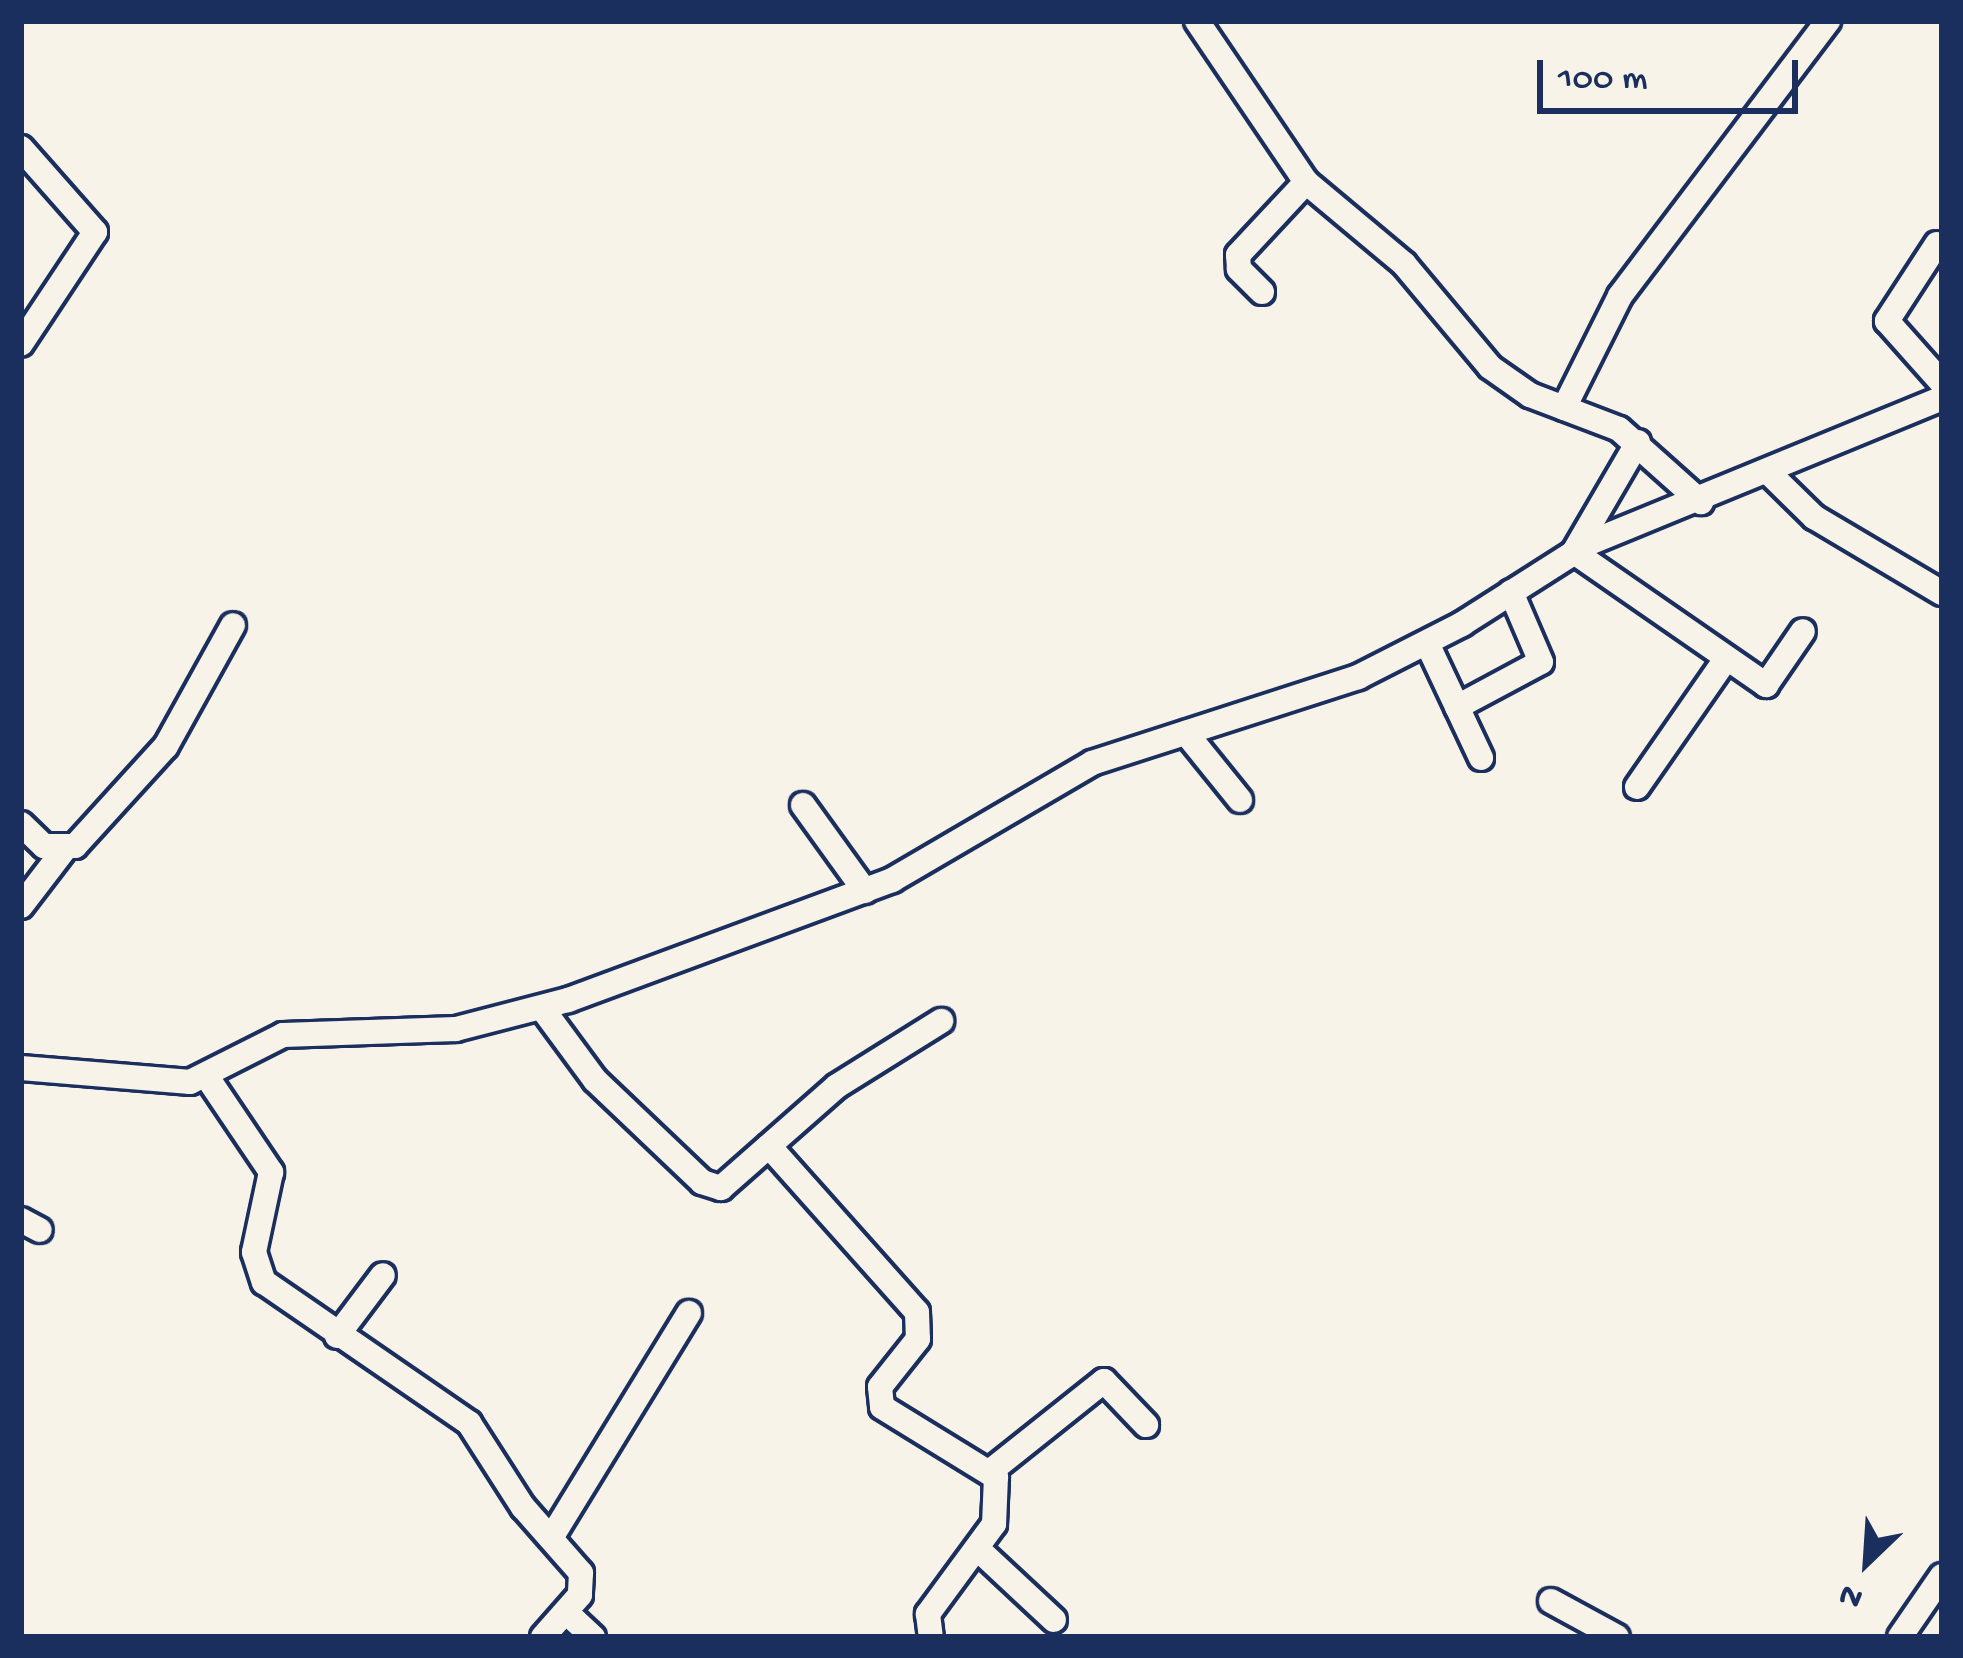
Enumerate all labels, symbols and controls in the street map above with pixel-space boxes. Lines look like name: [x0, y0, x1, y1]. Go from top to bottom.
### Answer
scale bar: [1543, 36, 1804, 110]
text: 100 m: [1558, 59, 1648, 102]
north arrow: [1807, 1502, 1927, 1622]
text: N: [1834, 1573, 1870, 1616]

